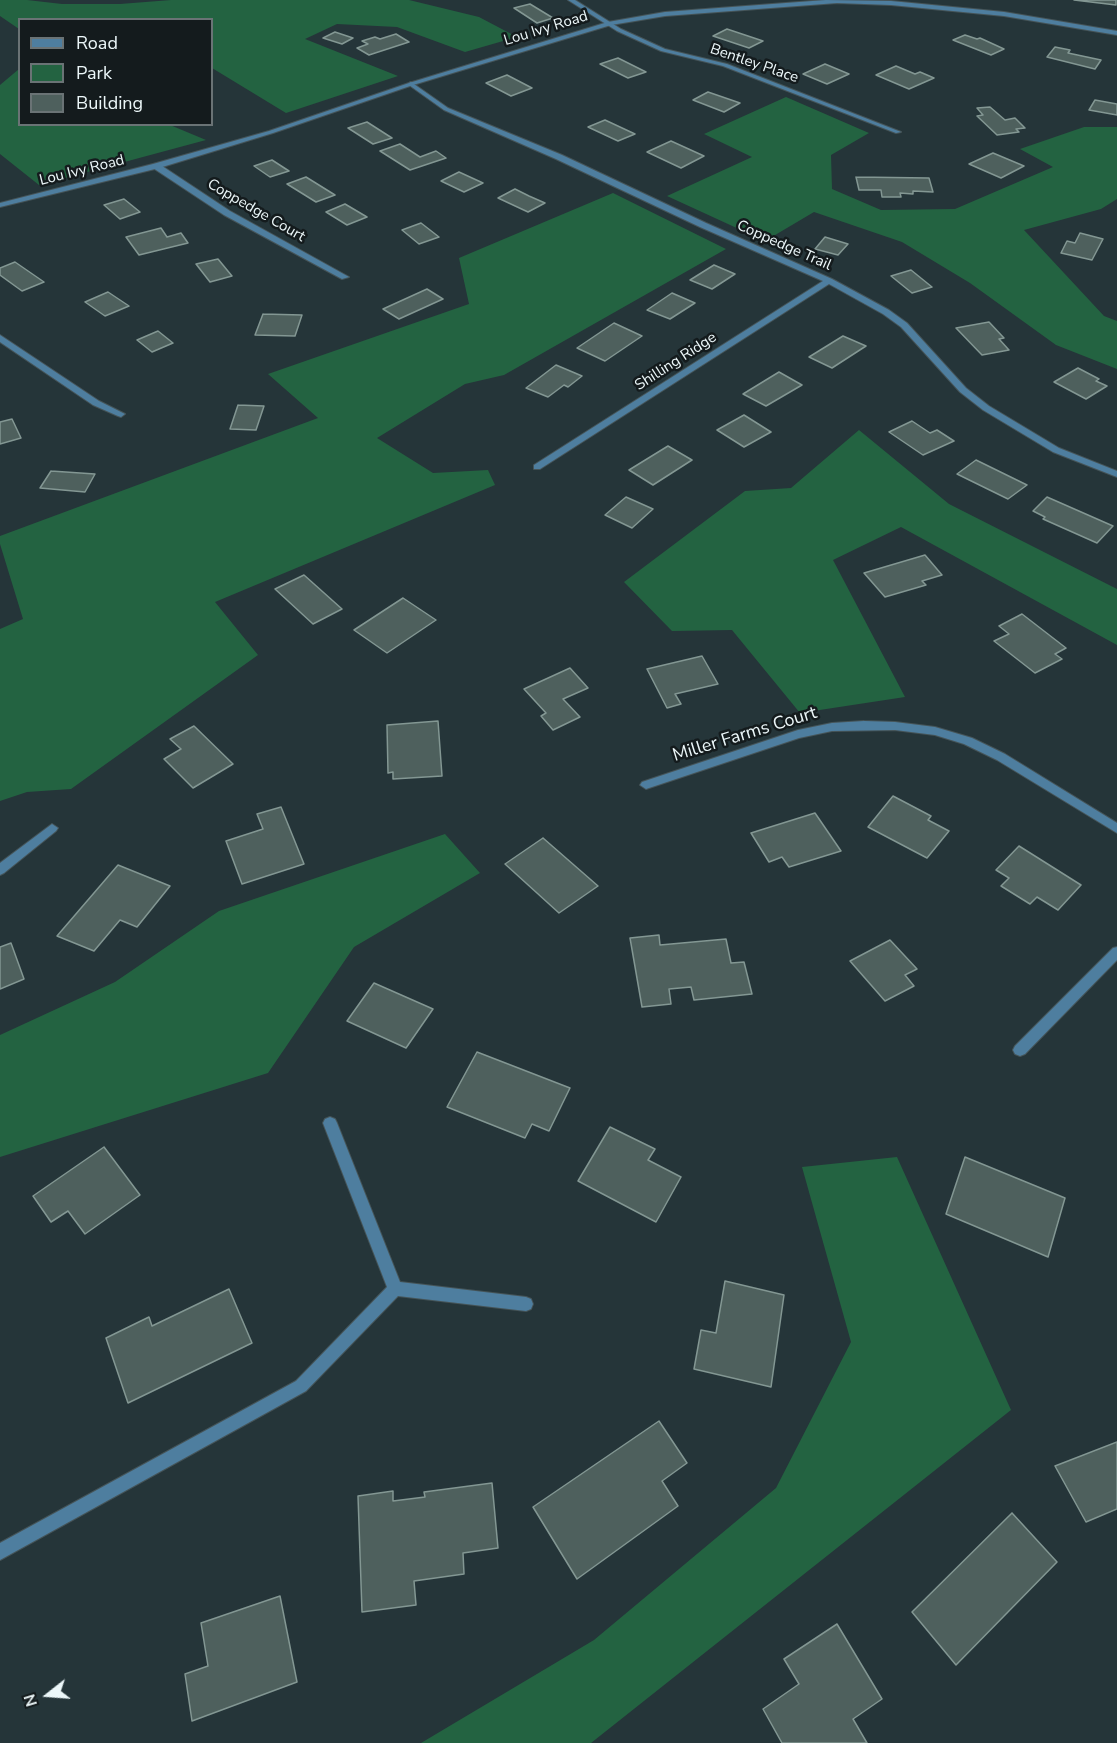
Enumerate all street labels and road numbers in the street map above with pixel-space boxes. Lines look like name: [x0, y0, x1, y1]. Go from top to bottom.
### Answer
street label: Lou Ivy Road: [502, 8, 590, 50]
street label: Bentley Place: [707, 40, 801, 88]
street label: Lou Ivy Road: [38, 152, 126, 190]
street label: Coppedge Court: [204, 176, 308, 246]
street label: Coppedge Trail: [734, 217, 834, 275]
street label: Shilling Ridge: [632, 329, 720, 395]
street label: Miller Farms Court: [670, 703, 820, 767]

